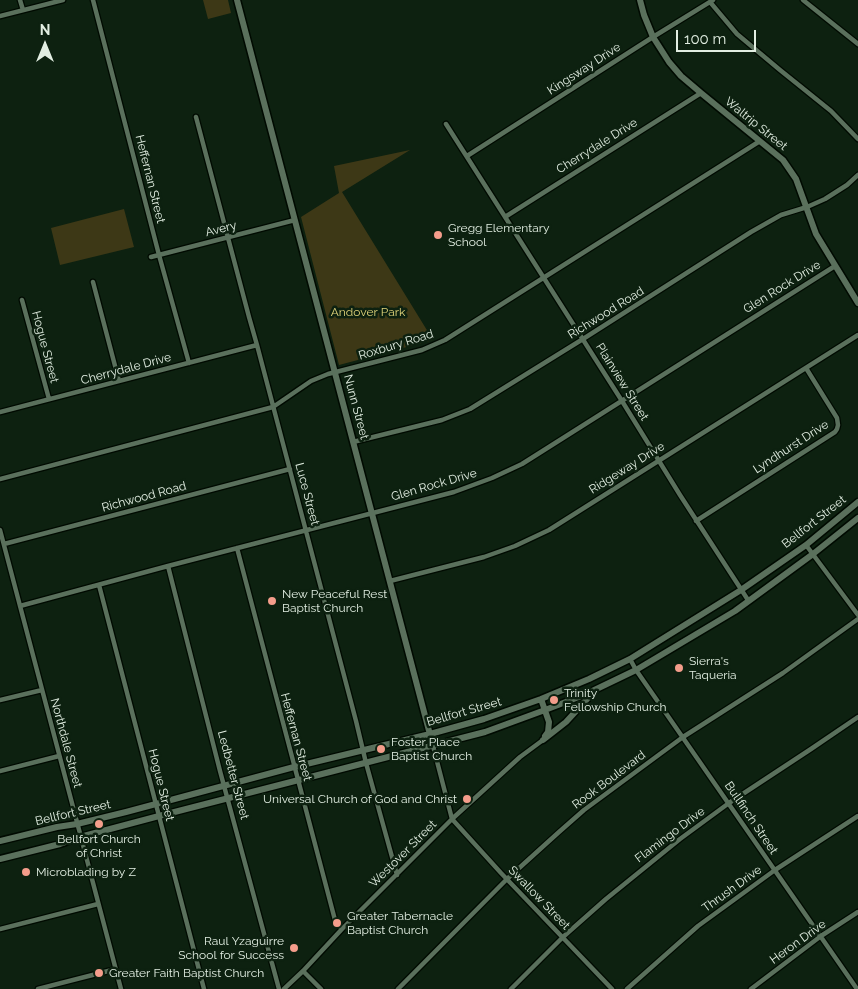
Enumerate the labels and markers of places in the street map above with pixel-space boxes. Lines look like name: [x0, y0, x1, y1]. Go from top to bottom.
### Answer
place label: Gregg Elementary School: [448, 221, 549, 249]
marker: Gregg Elementary School: [432, 229, 444, 241]
place label: New Peaceful Rest Baptist Church: [282, 587, 387, 615]
marker: New Peaceful Rest Baptist Church: [266, 595, 278, 607]
place label: Sierra's Taqueria: [689, 654, 737, 682]
marker: Sierra's Taqueria: [673, 662, 685, 674]
place label: Trinity Fellowship Church: [564, 686, 667, 714]
marker: Trinity Fellowship Church: [548, 694, 560, 706]
place label: Foster Place Baptist Church: [391, 735, 472, 763]
marker: Foster Place Baptist Church: [375, 743, 387, 755]
place label: Universal Church of God and Christ: [263, 792, 457, 806]
marker: Universal Church of God and Christ: [461, 793, 473, 805]
marker: Bellfort Church of Christ: [93, 818, 105, 830]
place label: Bellfort Church of Christ: [57, 832, 141, 860]
place label: Microblading by Z: [36, 865, 136, 879]
marker: Microblading by Z: [20, 866, 32, 878]
place label: Greater Tabernacle Baptist Church: [347, 909, 453, 937]
marker: Greater Tabernacle Baptist Church: [331, 917, 343, 929]
place label: Raul Yzaguirre School for Success: [178, 934, 284, 962]
marker: Raul Yzaguirre School for Success: [288, 942, 300, 954]
place label: Greater Faith Baptist Church: [109, 966, 264, 980]
marker: Greater Faith Baptist Church: [93, 967, 105, 979]

